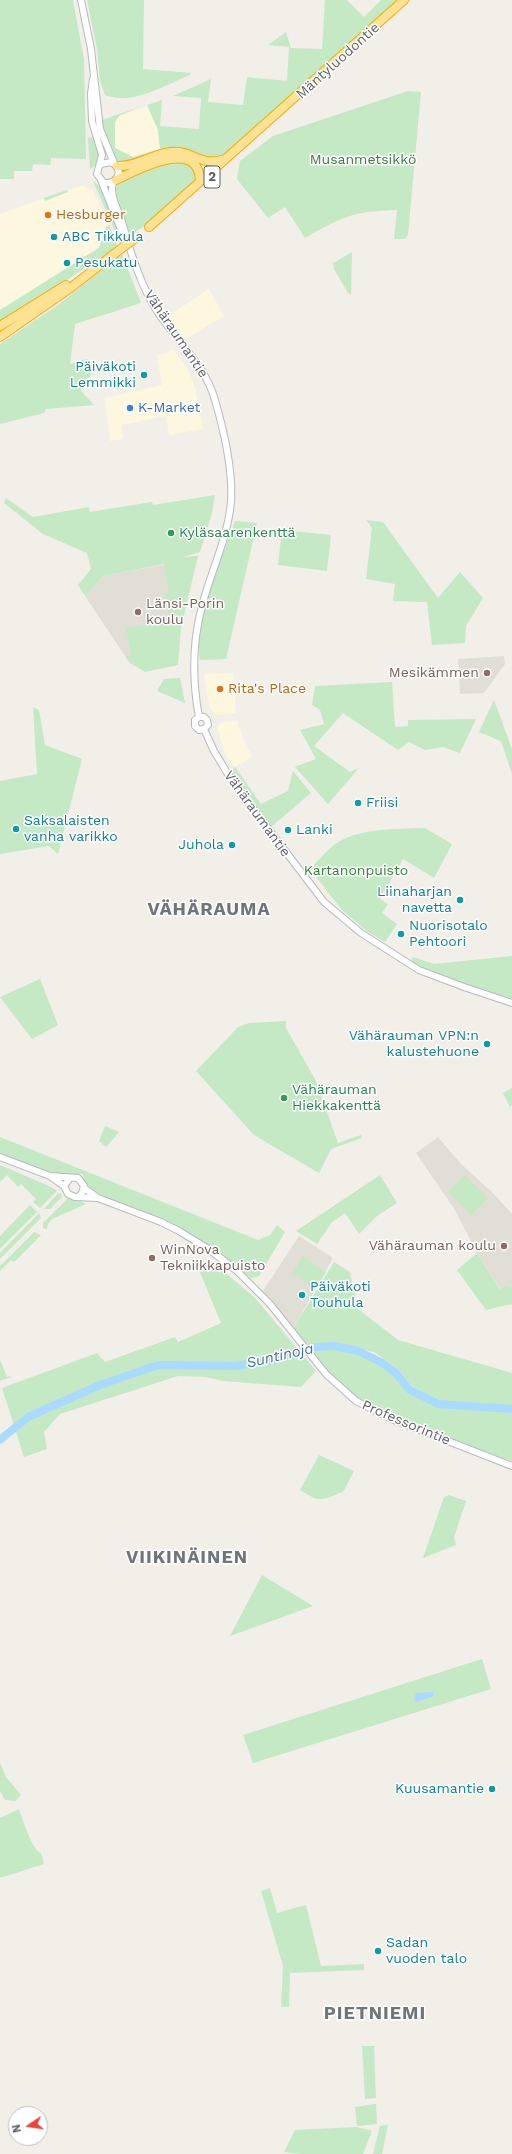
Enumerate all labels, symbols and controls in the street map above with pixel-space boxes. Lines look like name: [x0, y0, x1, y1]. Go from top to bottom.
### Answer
street label: Mäntyluodontie: [293, 19, 383, 103]
park label: Musanmetsikkö: [310, 152, 416, 168]
road number: 2: [204, 166, 220, 188]
place label: Hesburger: [56, 207, 126, 223]
marker: Hesburger: [43, 210, 53, 220]
place label: ABC Tikkula: [62, 229, 143, 245]
marker: ABC Tikkula: [49, 232, 59, 242]
place label: Pesukatu: [75, 255, 137, 271]
marker: Pesukatu: [62, 258, 72, 268]
street label: Vähäraumantie: [140, 287, 212, 381]
place label: Päiväkoti Lemmikki: [70, 359, 136, 392]
marker: Päiväkoti Lemmikki: [139, 370, 149, 380]
place label: K-Market: [138, 400, 200, 416]
marker: K-Market: [125, 403, 135, 413]
place label: Kyläsaarenkenttä: [179, 525, 296, 541]
marker: Kyläsaarenkenttä: [166, 528, 176, 538]
place label: Länsi-Porin koulu: [146, 596, 224, 628]
marker: Länsi-Porin koulu: [133, 607, 143, 617]
place label: Mesikämmen: [389, 665, 479, 681]
marker: Mesikämmen: [482, 668, 492, 678]
place label: Rita's Place: [228, 681, 306, 697]
marker: Rita's Place: [215, 684, 225, 694]
street label: Vähäraumantie: [220, 768, 294, 860]
place label: Friisi: [366, 795, 398, 811]
marker: Friisi: [353, 798, 363, 808]
place label: Saksalaisten vanha varikko: [24, 813, 118, 846]
place label: Lanki: [296, 822, 333, 838]
marker: Saksalaisten vanha varikko: [11, 824, 21, 834]
marker: Lanki: [283, 825, 293, 835]
place label: Juhola: [178, 837, 224, 853]
marker: Juhola: [227, 840, 237, 850]
park label: Kartanonpuisto: [304, 863, 408, 879]
place label: Liinaharjan navetta: [377, 884, 452, 916]
marker: Liinaharjan navetta: [455, 895, 465, 905]
district label: VÄHÄRAUMA: [147, 899, 271, 921]
place label: Nuorisotalo Pehtoori: [409, 918, 488, 950]
marker: Nuorisotalo Pehtoori: [396, 929, 406, 939]
place label: Vähärauman VPN:n kalustehuone: [349, 1028, 479, 1060]
marker: Vähärauman VPN:n kalustehuone: [482, 1039, 492, 1049]
place label: Vähärauman Hiekkakenttä: [292, 1082, 381, 1114]
marker: Vähärauman Hiekkakenttä: [279, 1093, 289, 1103]
place label: Vähärauman koulu: [369, 1238, 496, 1254]
marker: Vähärauman koulu: [499, 1241, 509, 1251]
place label: WinNova Tekniikkapuisto: [160, 1242, 265, 1274]
marker: WinNova Tekniikkapuisto: [147, 1253, 157, 1263]
place label: Päiväkoti Touhula: [310, 1279, 371, 1312]
marker: Päiväkoti Touhula: [297, 1290, 307, 1300]
water label: Suntinoja: [245, 1340, 315, 1372]
street label: Professorintie: [359, 1397, 453, 1449]
district label: VIIKINÄINEN: [126, 1547, 248, 1569]
place label: Kuusamantie: [395, 1781, 484, 1797]
marker: Kuusamantie: [487, 1784, 497, 1794]
place label: Sadan vuoden talo: [386, 1935, 467, 1968]
marker: Sadan vuoden talo: [373, 1946, 383, 1956]
district label: PIETNIEMI: [324, 2003, 426, 2025]
north arrow: [8, 2106, 48, 2146]
text: N: [10, 2123, 24, 2134]

